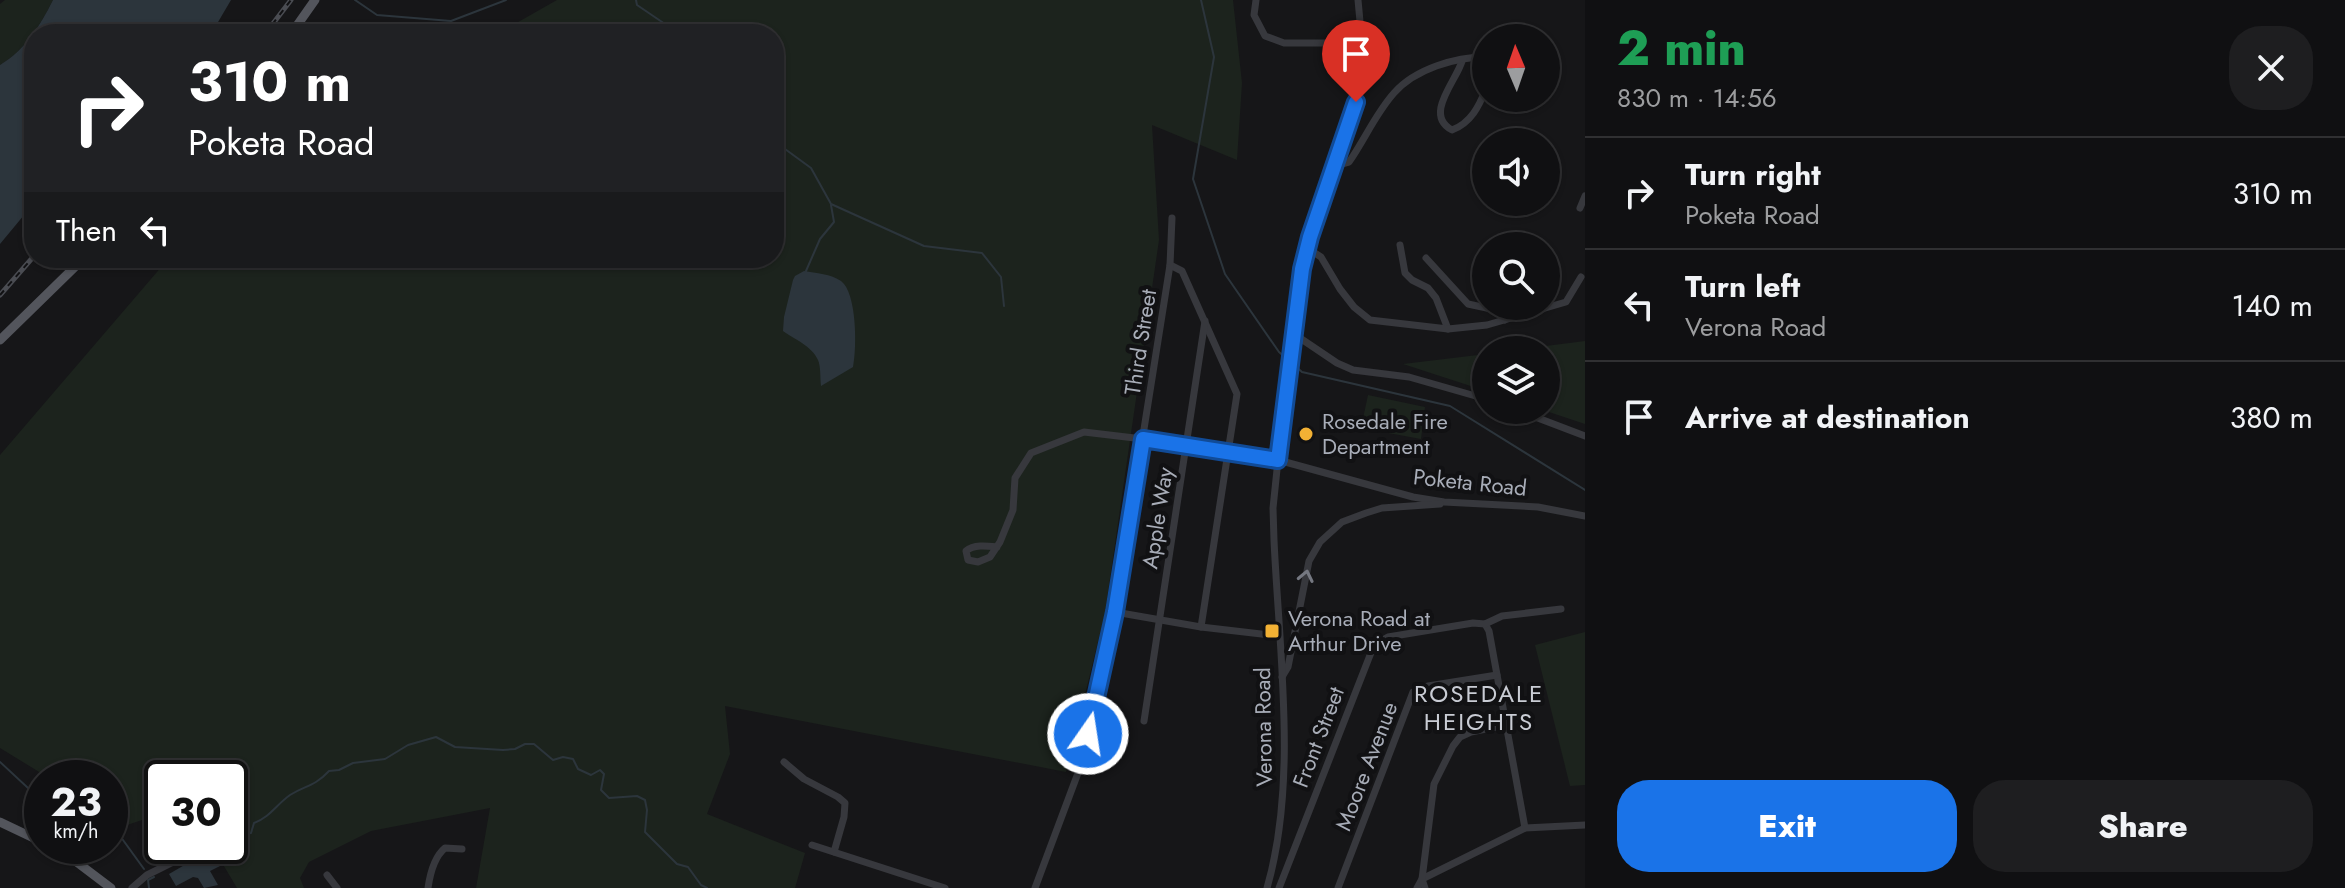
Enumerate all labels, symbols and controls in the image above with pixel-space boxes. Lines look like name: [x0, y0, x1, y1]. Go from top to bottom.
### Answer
text: 2 min: [1617, 14, 1746, 83]
pin: [1322, 20, 1390, 102]
north arrow: [1472, 24, 1560, 112]
map controls: [1472, 24, 1560, 424]
button: close: [2229, 26, 2313, 110]
icon: arrive: [1334, 32, 1378, 76]
text: 310 m: [188, 41, 351, 122]
icon: right: [56, 56, 160, 160]
text: 830 m · 14:56: [1617, 79, 1777, 117]
text: Poketa Road: [188, 116, 375, 168]
button: sound: [1472, 128, 1560, 216]
text: Turn right: [1685, 153, 1821, 196]
icon: right: [1617, 171, 1661, 215]
text: 310 m: [2233, 172, 2313, 215]
text: Poketa Road: [1685, 196, 1820, 234]
icon: left: [133, 208, 177, 252]
text: Then: [56, 209, 117, 252]
button: search: [1472, 232, 1560, 320]
text: Turn left: [1685, 265, 1800, 308]
icon: left: [1617, 283, 1661, 327]
text: 140 m: [2232, 284, 2313, 327]
street label: Third Street: [1116, 286, 1164, 397]
text: Verona Road: [1685, 308, 1826, 346]
button: layers: [1472, 336, 1560, 424]
icon: arrive: [1617, 395, 1661, 439]
text: Arrive at destination: [1685, 396, 1970, 439]
text: 380 m: [2230, 396, 2313, 439]
place label: Rosedale Fire Department: [1322, 405, 1448, 462]
marker: Rosedale Fire Department: [1297, 425, 1315, 443]
street label: Poketa Road: [1412, 460, 1528, 504]
street label: Apple Way: [1133, 465, 1181, 571]
one-way arrow: [1297, 570, 1314, 583]
place label: Verona Road at Arthur Drive: [1288, 602, 1431, 659]
marker: Verona Road at Arthur Drive: [1263, 622, 1281, 640]
street label: Verona Road: [1246, 667, 1280, 787]
district label: ROSEDALE HEIGHTS: [1414, 676, 1544, 739]
street label: Front Street: [1284, 681, 1352, 792]
position arrow: [1046, 692, 1130, 776]
street label: Moore Avenue: [1327, 697, 1405, 835]
speed limit sign: 30: [144, 760, 248, 864]
text: 23: [50, 773, 102, 831]
button: Exit: [1617, 780, 1957, 872]
button: Share: [1973, 780, 2313, 872]
text: km/h: [53, 817, 99, 846]

